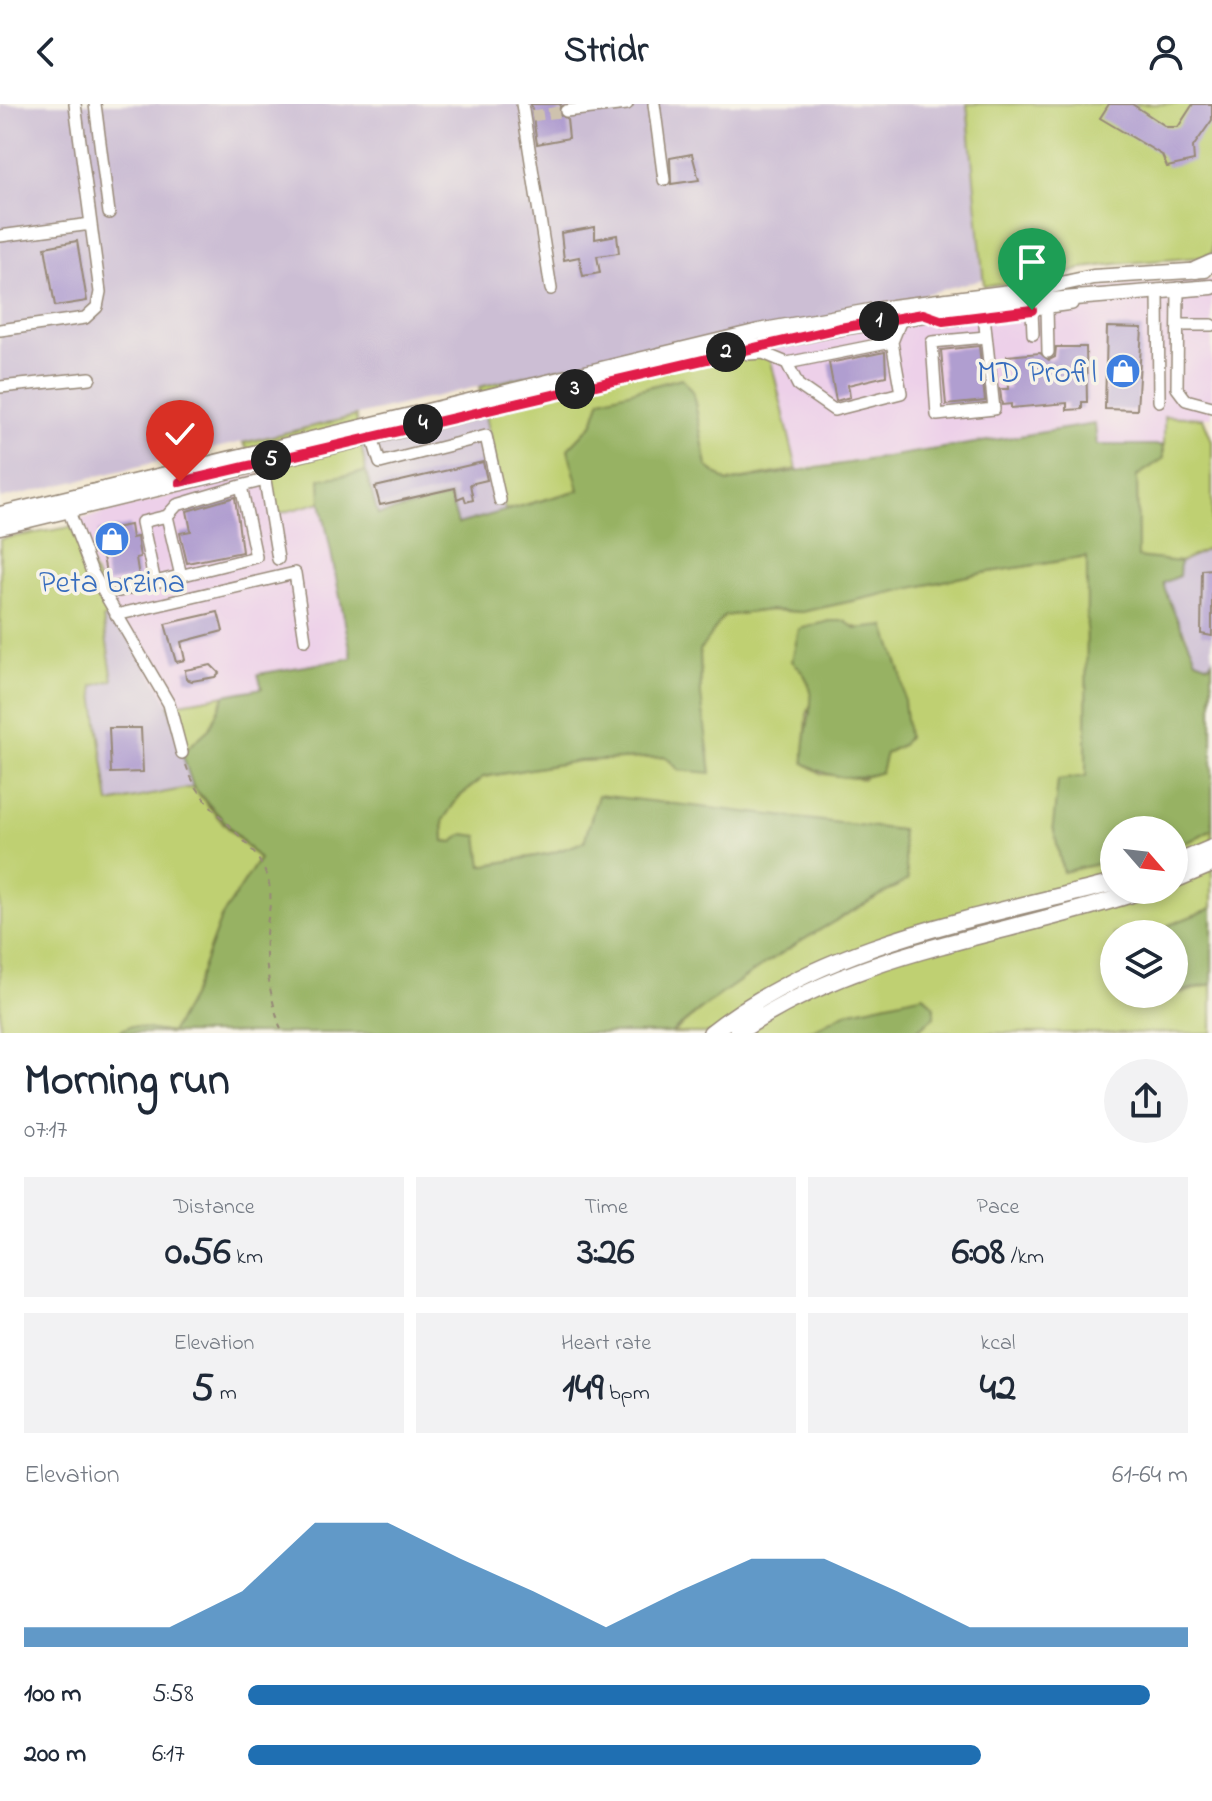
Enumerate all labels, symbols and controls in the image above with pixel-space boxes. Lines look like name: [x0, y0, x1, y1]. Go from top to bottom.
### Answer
text: Stridr: [564, 26, 648, 79]
icon: back: [24, 30, 68, 74]
icon: person: [1144, 30, 1188, 74]
pin: [998, 228, 1066, 310]
icon: arrive: [1010, 240, 1054, 284]
pin: 1: [859, 301, 899, 341]
text: 1: [876, 305, 883, 337]
pin: 2: [706, 332, 746, 372]
text: 2: [721, 336, 731, 368]
place label: MD Profil: [977, 351, 1097, 398]
shop icon: MD Profil: [1104, 352, 1142, 390]
pin: 3: [555, 369, 595, 409]
text: 3: [570, 373, 580, 405]
pin: [146, 400, 214, 482]
pin: 4: [403, 404, 443, 444]
text: 4: [418, 408, 428, 440]
icon: check: [158, 412, 202, 456]
pin: 5: [251, 440, 291, 480]
text: 5: [265, 444, 277, 476]
shop icon: Peta brzina: [93, 520, 131, 558]
place label: Peta brzina: [39, 561, 185, 608]
north arrow: [1100, 816, 1188, 904]
map controls: [1100, 816, 1188, 1008]
button: layers: [1100, 920, 1188, 1008]
text: Morning run: [24, 1050, 230, 1114]
button: share: [1104, 1059, 1188, 1143]
text: 07:17: [24, 1112, 67, 1150]
text: Distance: [173, 1192, 255, 1224]
text: Time: [584, 1192, 628, 1224]
text: Pace: [977, 1192, 1019, 1224]
text: 0.56: [165, 1224, 231, 1283]
text: 3:26: [577, 1224, 635, 1283]
text: 6:08: [952, 1224, 1005, 1283]
text: km: [231, 1242, 263, 1274]
text: /km: [1005, 1242, 1044, 1274]
text: Elevation: [174, 1328, 254, 1360]
text: Heart rate: [561, 1328, 651, 1360]
text: kcal: [981, 1328, 1015, 1360]
text: 5: [191, 1360, 214, 1419]
text: 149: [562, 1360, 604, 1419]
text: 42: [980, 1360, 1016, 1419]
text: m: [214, 1378, 237, 1410]
text: bpm: [604, 1378, 650, 1410]
text: Elevation: [24, 1457, 120, 1495]
text: 61–64 m: [1112, 1457, 1188, 1495]
text: 100 m: [24, 1676, 81, 1714]
text: 5:58: [152, 1676, 194, 1714]
text: 200 m: [24, 1736, 86, 1774]
text: 6:17: [152, 1736, 185, 1774]

